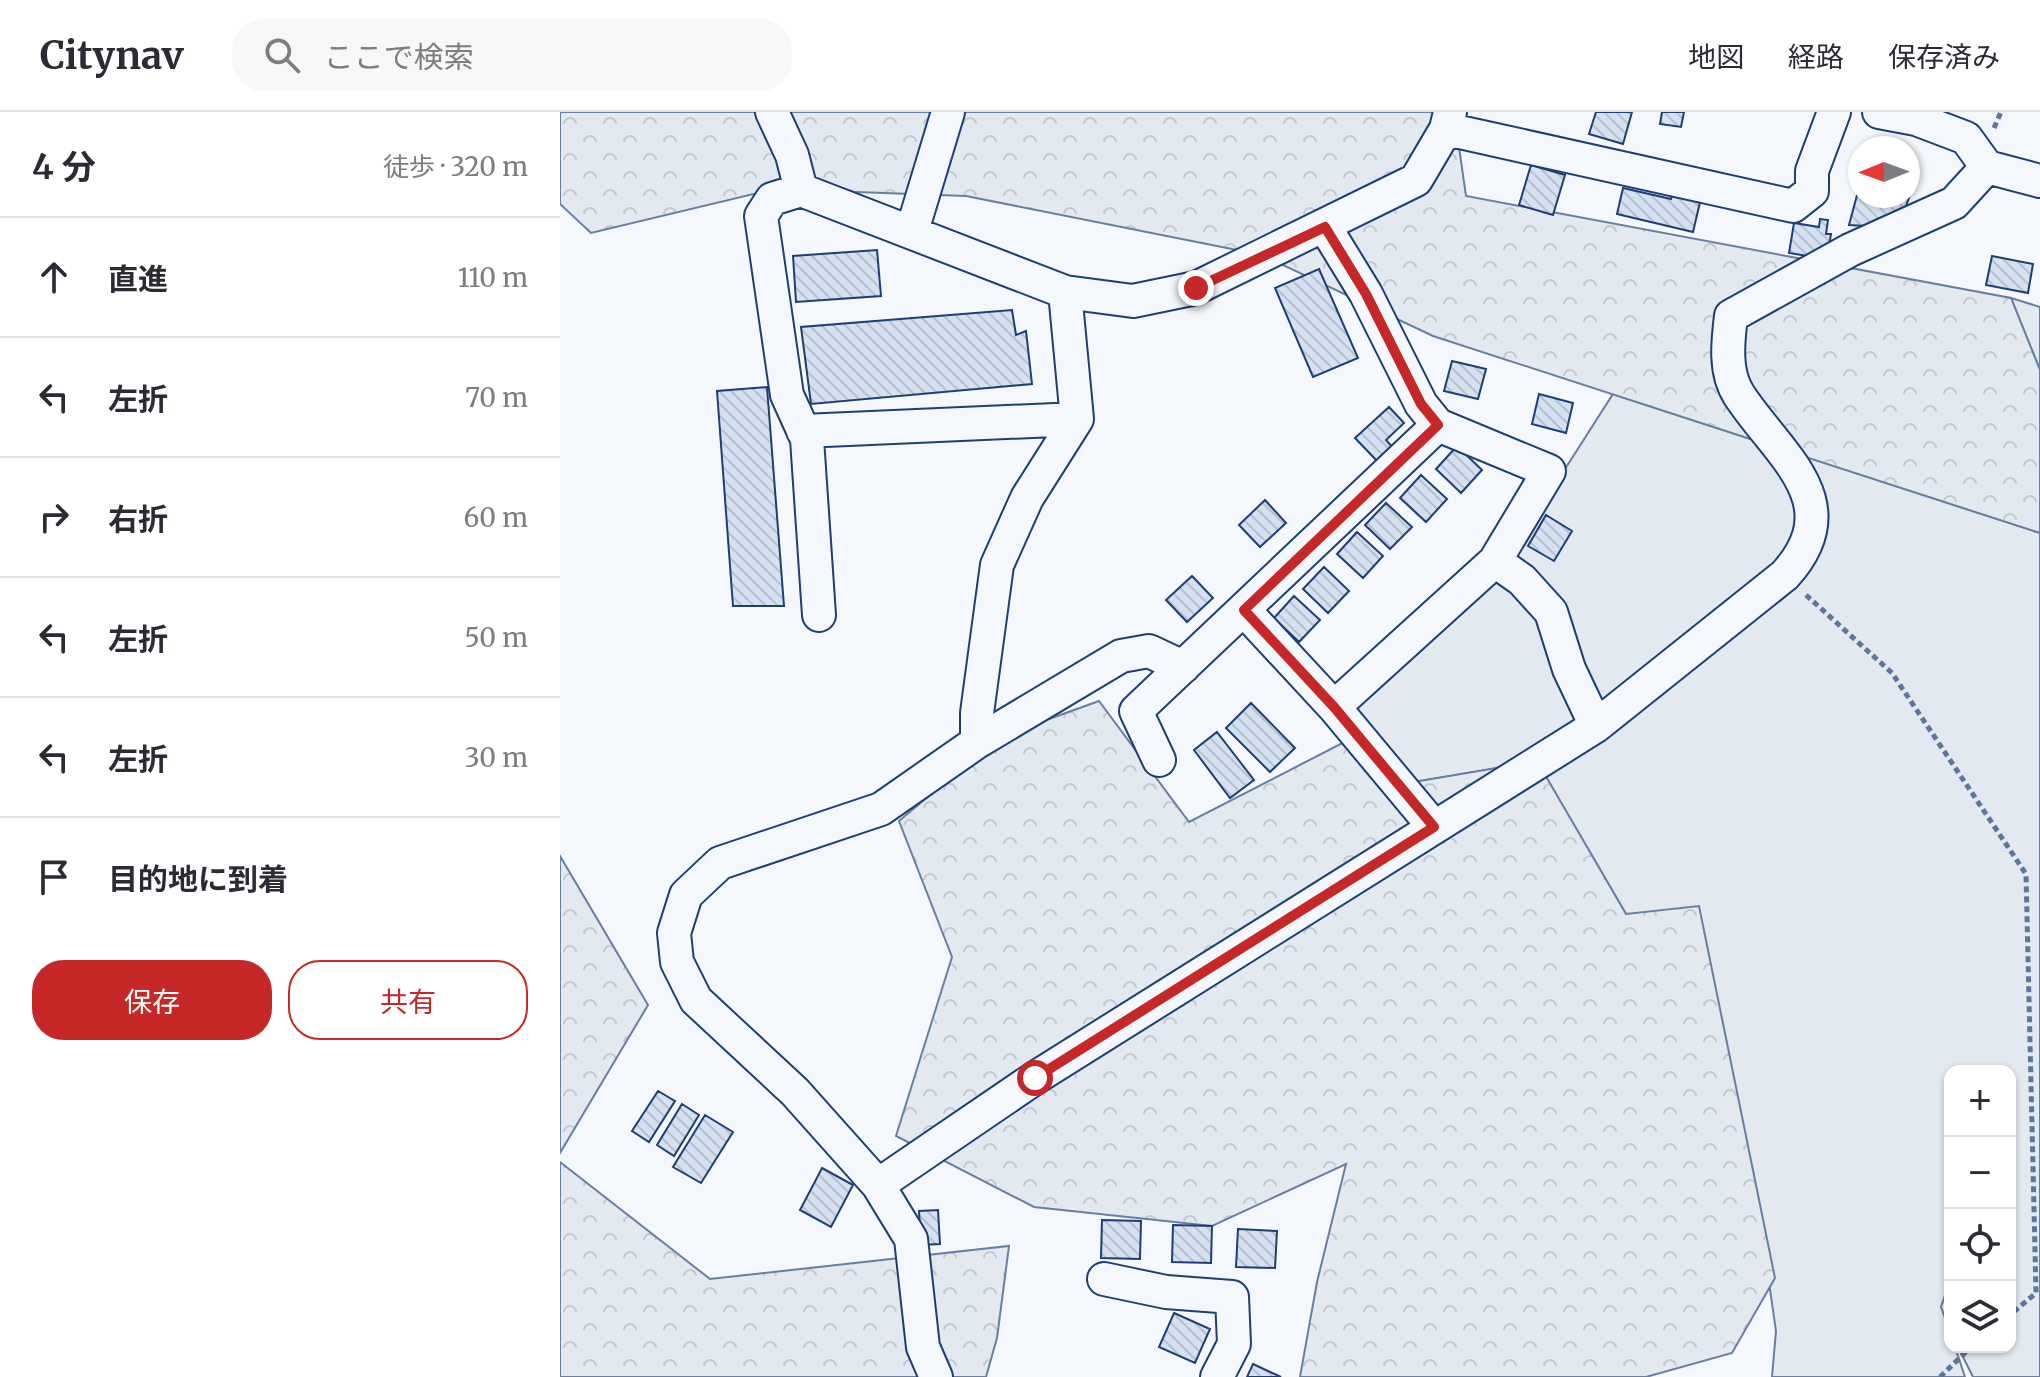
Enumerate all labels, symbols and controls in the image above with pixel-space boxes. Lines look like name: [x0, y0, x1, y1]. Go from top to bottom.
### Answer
search box: [232, 19, 792, 91]
text: Citynav: [40, 32, 184, 79]
icon: search: [260, 33, 304, 77]
text: ここで検索: [324, 38, 474, 76]
text: 地図: [1688, 39, 1744, 75]
text: 経路: [1788, 39, 1844, 75]
text: 保存済み: [1888, 39, 2000, 75]
north arrow: [1848, 136, 1920, 208]
text: 4 分: [32, 146, 96, 188]
text: 徒歩 · 320 m: [383, 150, 528, 183]
icon: ahead: [32, 255, 76, 299]
text: 直進: [108, 260, 168, 298]
text: 110 m: [458, 261, 528, 294]
route end: [1178, 270, 1214, 306]
icon: left: [32, 375, 76, 419]
text: 左折: [108, 380, 168, 418]
text: 70 m: [465, 381, 528, 414]
icon: right: [32, 495, 76, 539]
text: 右折: [108, 500, 168, 538]
text: 60 m: [464, 501, 528, 534]
icon: left: [32, 615, 76, 659]
text: 左折: [108, 620, 168, 658]
text: 50 m: [464, 621, 528, 654]
icon: left: [32, 735, 76, 779]
text: 左折: [108, 740, 168, 778]
text: 30 m: [465, 741, 528, 774]
icon: arrive: [32, 855, 76, 899]
text: 目的地に到着: [108, 860, 288, 898]
button: 保存: [32, 960, 272, 1040]
button: 共有: [288, 960, 528, 1040]
route start: [1017, 1060, 1053, 1096]
map controls: [1944, 1065, 2016, 1353]
button: +: [1944, 1065, 2016, 1137]
button: −: [1944, 1137, 2016, 1209]
button: locate: [1944, 1209, 2016, 1281]
button: layers: [1944, 1281, 2016, 1353]

